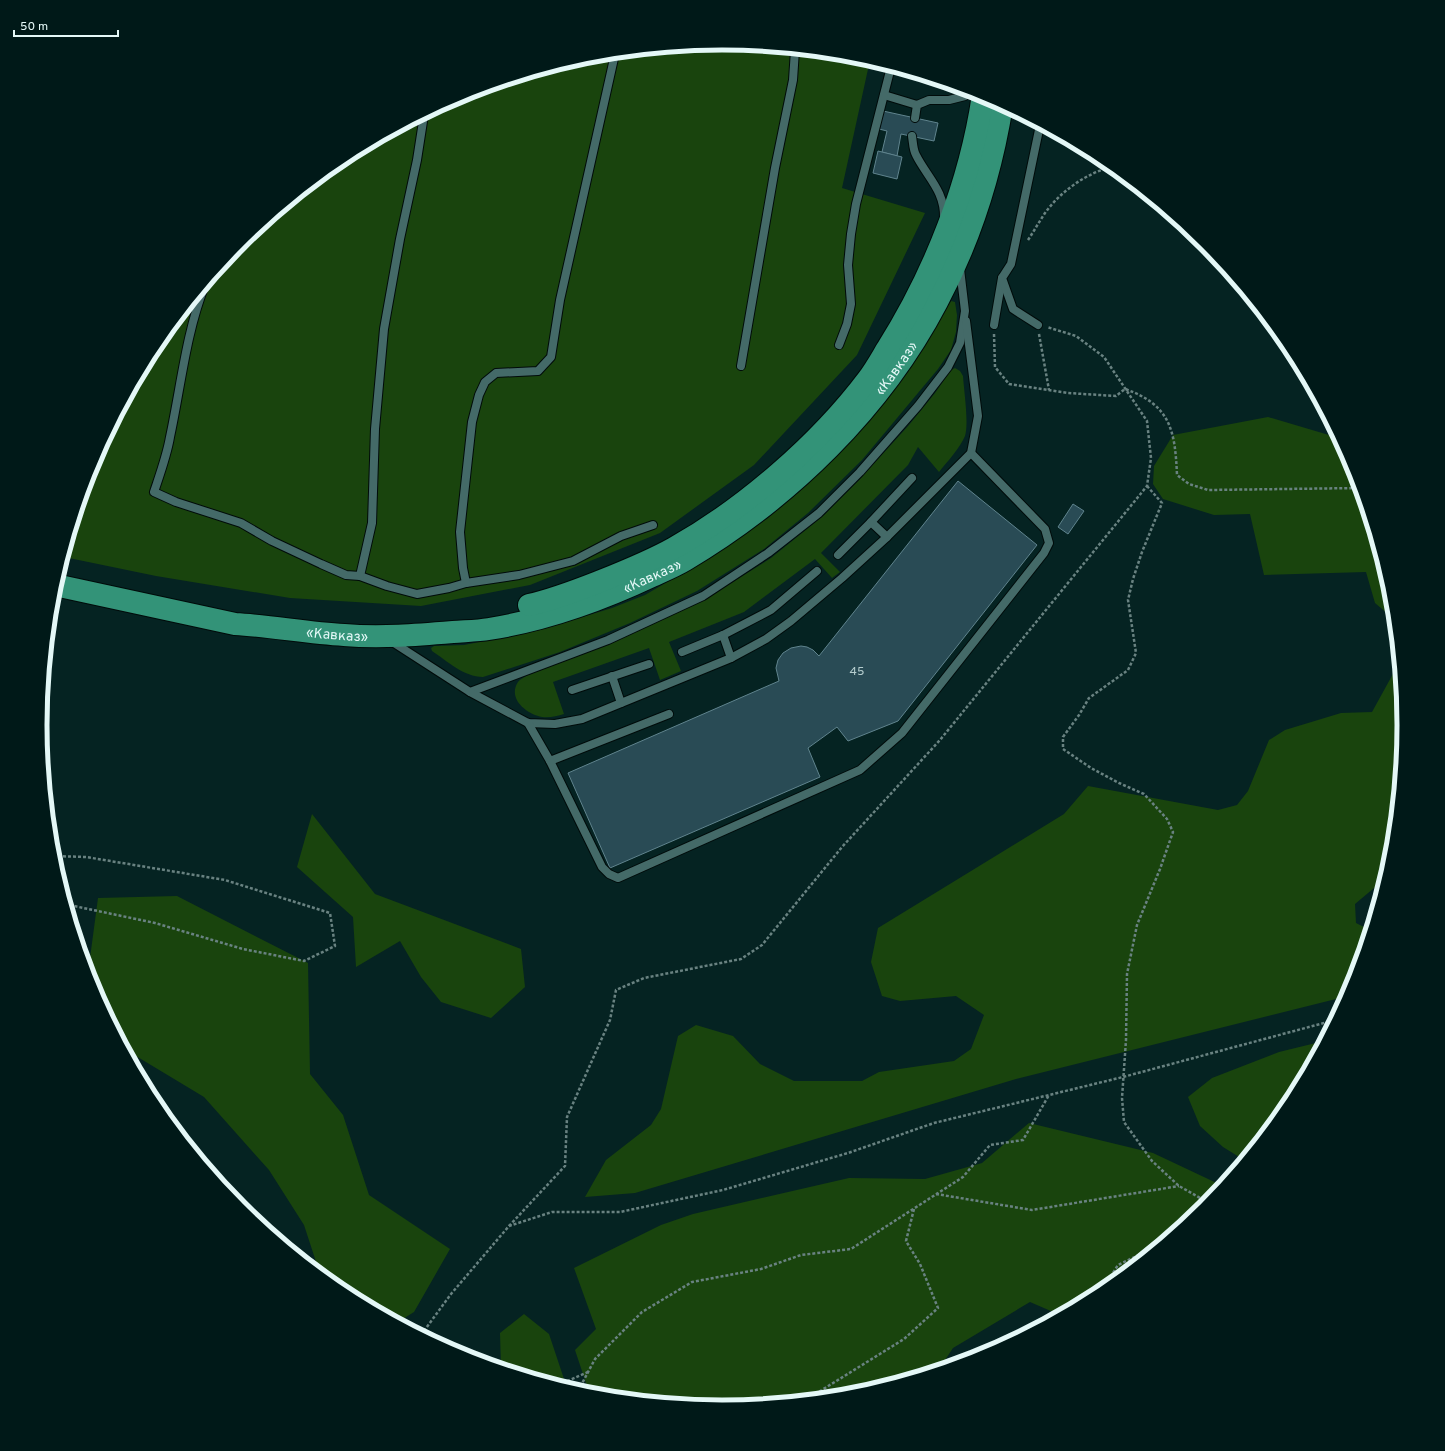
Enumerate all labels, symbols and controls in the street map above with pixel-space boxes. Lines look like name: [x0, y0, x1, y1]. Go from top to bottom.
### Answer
scale bar: [14, 12, 118, 38]
text: 50 m: [20, 19, 48, 35]
street label: «Кавказ»: [872, 339, 922, 399]
street label: «Кавказ»: [621, 557, 685, 598]
street label: «Кавказ»: [305, 625, 368, 646]
house number: 45: [850, 664, 864, 680]

